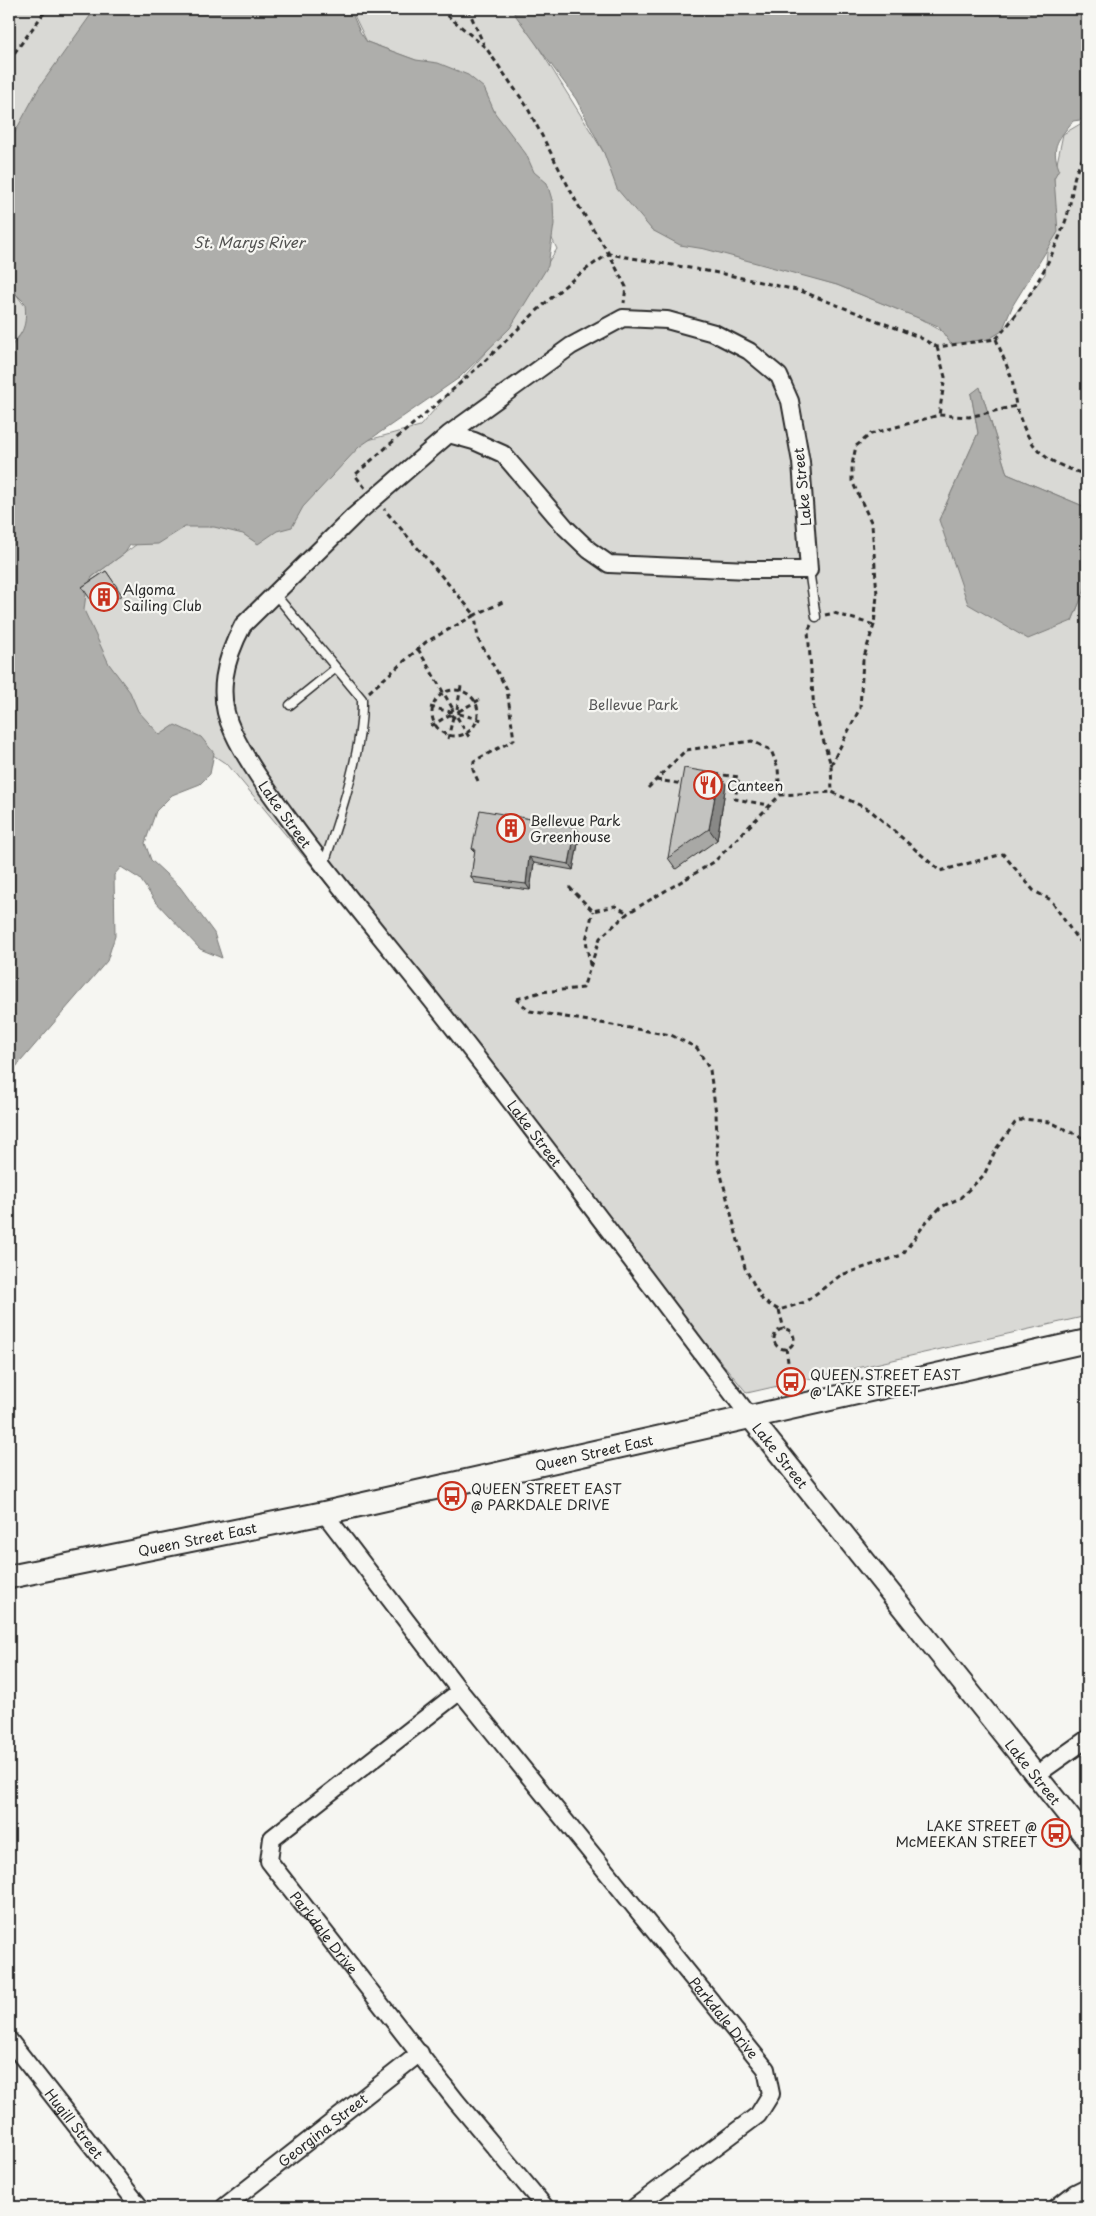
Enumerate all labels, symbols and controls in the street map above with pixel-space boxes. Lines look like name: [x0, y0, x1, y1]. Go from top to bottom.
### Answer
water label: St. Marys River: [193, 230, 307, 253]
street label: Lake Street: [787, 446, 817, 527]
place label: Algoma Sailing Club: [123, 579, 202, 616]
building icon: Algoma Sailing Club: [89, 582, 119, 612]
park label: Bellevue Park: [588, 694, 679, 715]
restaurant icon: Canteen: [693, 770, 723, 800]
place label: Canteen: [727, 775, 783, 796]
street label: Lake Street: [254, 776, 317, 853]
place label: Bellevue Park Greenhouse: [530, 810, 621, 847]
building icon: Bellevue Park Greenhouse: [496, 813, 526, 843]
street label: Lake Street: [503, 1095, 568, 1171]
place label: QUEEN STREET EAST @ LAKE STREET: [810, 1364, 961, 1401]
bus stop icon: QUEEN STREET EAST @ LAKE STREET: [776, 1367, 806, 1397]
street label: Lake Street: [748, 1418, 814, 1493]
street label: Queen Street East: [533, 1429, 655, 1476]
place label: QUEEN STREET EAST @ PARKDALE DRIVE: [471, 1478, 622, 1515]
bus stop icon: QUEEN STREET EAST @ PARKDALE DRIVE: [437, 1481, 467, 1511]
street label: Queen Street East: [136, 1516, 259, 1561]
street label: Lake Street: [1000, 1734, 1066, 1810]
place label: LAKE STREET @ McMEEKAN STREET: [895, 1815, 1037, 1852]
bus stop icon: LAKE STREET @ McMEEKAN STREET: [1041, 1818, 1071, 1848]
street label: Parkdale Drive: [285, 1886, 363, 1978]
street label: Parkdale Drive: [685, 1972, 764, 2063]
street label: Hugill Street: [40, 2084, 109, 2163]
street label: Georgina Street: [273, 2088, 372, 2172]

